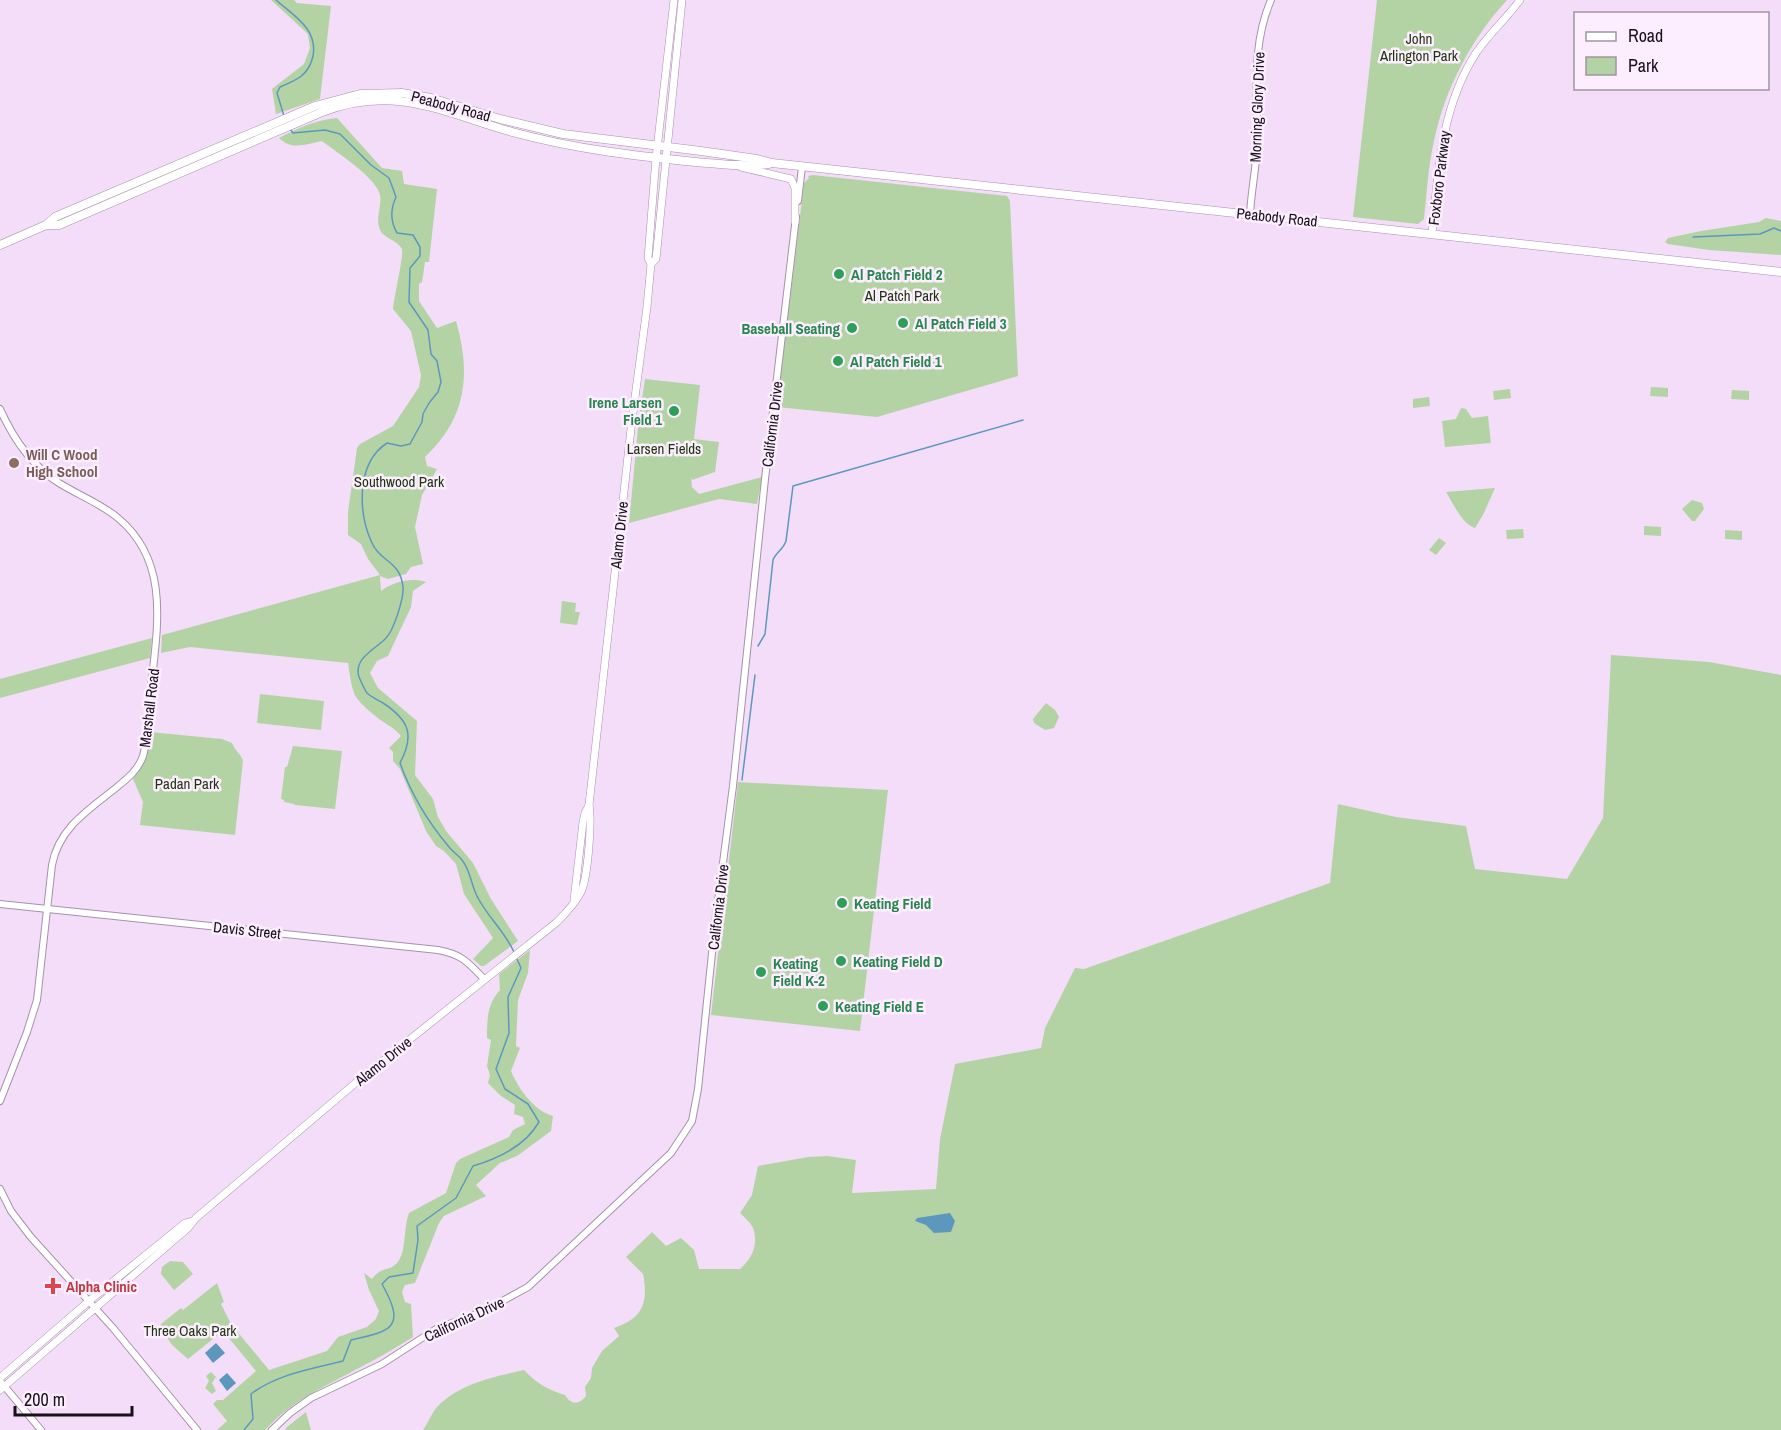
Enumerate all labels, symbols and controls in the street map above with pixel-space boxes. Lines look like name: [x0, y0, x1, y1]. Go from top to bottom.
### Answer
legend: [1574, 12, 1769, 90]
text: Road: [1628, 23, 1663, 48]
park label: John Arlington Park: [1379, 28, 1459, 66]
street label: Morning Glory Drive: [1245, 51, 1269, 163]
text: Park: [1628, 53, 1659, 78]
street label: Peabody Road: [409, 85, 493, 127]
street label: Foxboro Parkway: [1423, 129, 1455, 226]
street label: Peabody Road: [1235, 202, 1319, 232]
place label: Al Patch Field 2: [851, 264, 943, 285]
marker: Al Patch Field 2: [832, 267, 846, 281]
park label: Al Patch Park: [864, 285, 940, 306]
place label: Al Patch Field 3: [915, 313, 1007, 334]
marker: Al Patch Field 3: [896, 316, 910, 330]
place label: Baseball Seating: [742, 318, 840, 339]
marker: Baseball Seating: [845, 321, 859, 335]
place label: Al Patch Field 1: [850, 351, 942, 372]
marker: Al Patch Field 1: [831, 354, 845, 368]
street label: California Drive: [756, 380, 788, 468]
place label: Irene Larsen Field 1: [589, 392, 662, 430]
marker: Irene Larsen Field 1: [667, 404, 681, 418]
park label: Larsen Fields: [627, 438, 701, 459]
place label: Will C Wood High School: [26, 444, 98, 482]
marker: Will C Wood High School: [7, 456, 21, 470]
park label: Southwood Park: [354, 471, 445, 492]
street label: Alamo Drive: [605, 500, 633, 571]
street label: Marshall Road: [134, 667, 164, 749]
park label: Padan Park: [155, 773, 220, 794]
street label: California Drive: [702, 863, 734, 951]
place label: Keating Field: [854, 893, 931, 914]
marker: Keating Field: [835, 896, 849, 910]
street label: Davis Street: [212, 916, 282, 944]
place label: Keating Field D: [853, 951, 943, 972]
place label: Keating Field K-2: [773, 953, 825, 991]
marker: Keating Field D: [834, 954, 848, 968]
marker: Keating Field K-2: [754, 965, 768, 979]
place label: Keating Field E: [835, 996, 924, 1017]
marker: Keating Field E: [816, 999, 830, 1013]
street label: Alamo Drive: [349, 1031, 416, 1091]
place label: Alpha Clinic: [66, 1276, 137, 1297]
marker: Alpha Clinic: [44, 1277, 62, 1295]
street label: California Drive: [421, 1291, 508, 1347]
park label: Three Oaks Park: [144, 1320, 237, 1341]
scale bar: [15, 1379, 132, 1417]
text: 200 m: [24, 1387, 65, 1412]

